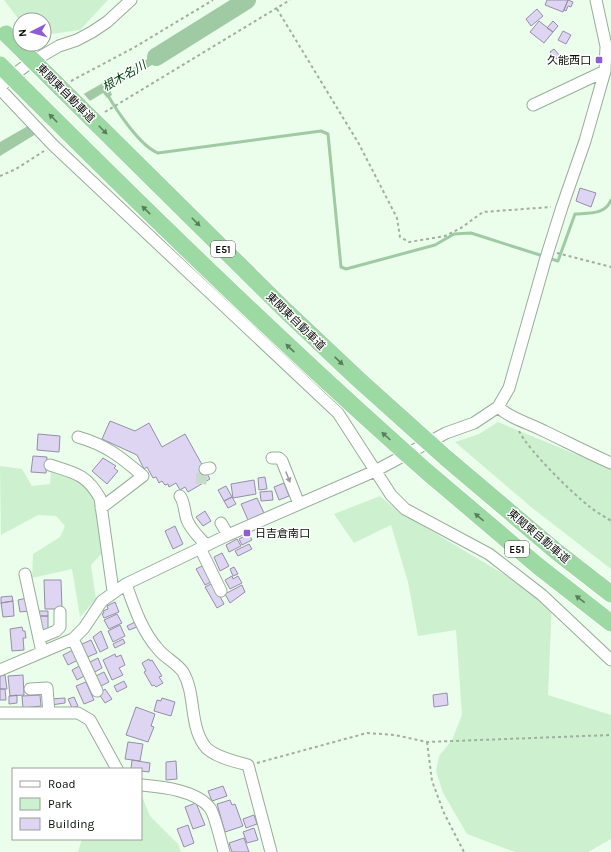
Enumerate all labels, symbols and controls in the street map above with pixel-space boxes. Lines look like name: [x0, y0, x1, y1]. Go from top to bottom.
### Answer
north arrow: [12, 12, 52, 52]
text: N: [16, 28, 29, 38]
place label: 久能西口: [547, 54, 591, 67]
marker: 久能西口: [594, 55, 604, 65]
water label: 根木名川: [100, 57, 150, 94]
street label: 東関東自動車道: [34, 62, 97, 125]
one-way arrow: [48, 114, 58, 123]
one-way arrow: [99, 125, 108, 135]
one-way arrow: [141, 205, 151, 215]
one-way arrow: [191, 217, 201, 227]
road number: E51: [211, 241, 235, 257]
street label: 東関東自動車道: [263, 290, 328, 353]
one-way arrow: [285, 343, 295, 353]
one-way arrow: [334, 357, 344, 366]
one-way arrow: [381, 431, 391, 441]
one-way arrow: [286, 472, 292, 484]
street label: 東関東自動車道: [505, 507, 572, 566]
one-way arrow: [474, 513, 485, 522]
place label: 日吉倉南口: [255, 527, 310, 540]
marker: 日吉倉南口: [242, 528, 252, 538]
road number: E51: [505, 541, 529, 557]
one-way arrow: [575, 595, 586, 603]
legend: [12, 768, 142, 840]
text: Road: [48, 777, 76, 791]
text: Park: [48, 797, 73, 811]
text: Building: [48, 817, 95, 831]

